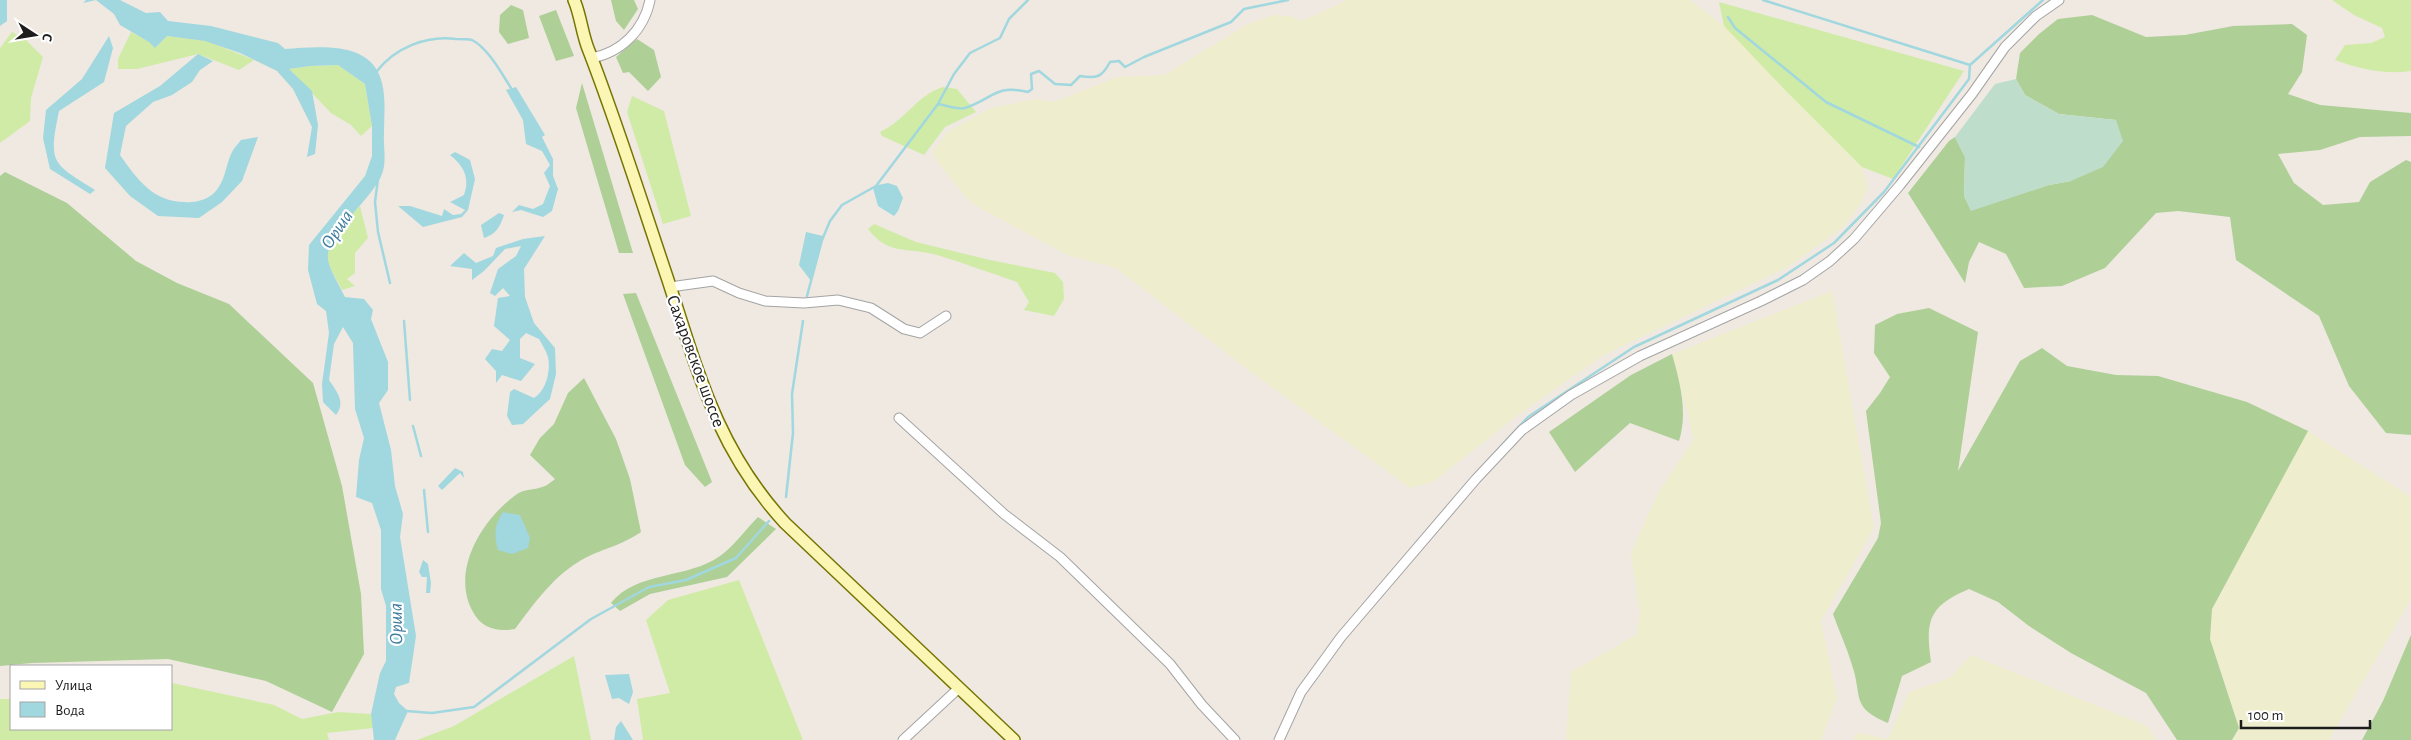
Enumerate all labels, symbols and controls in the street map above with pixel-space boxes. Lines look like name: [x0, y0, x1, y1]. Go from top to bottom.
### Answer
north arrow: [10, 10, 60, 60]
text: С: [39, 32, 54, 43]
water label: Орша: [318, 207, 357, 253]
street label: Сахаровское шоссе: [663, 293, 727, 430]
water label: Орша: [387, 603, 406, 645]
legend: [10, 665, 172, 730]
text: Улица: [55, 678, 92, 693]
scale bar: [2241, 698, 2370, 730]
text: Вода: [55, 703, 85, 718]
text: 100 m: [2248, 708, 2283, 723]

